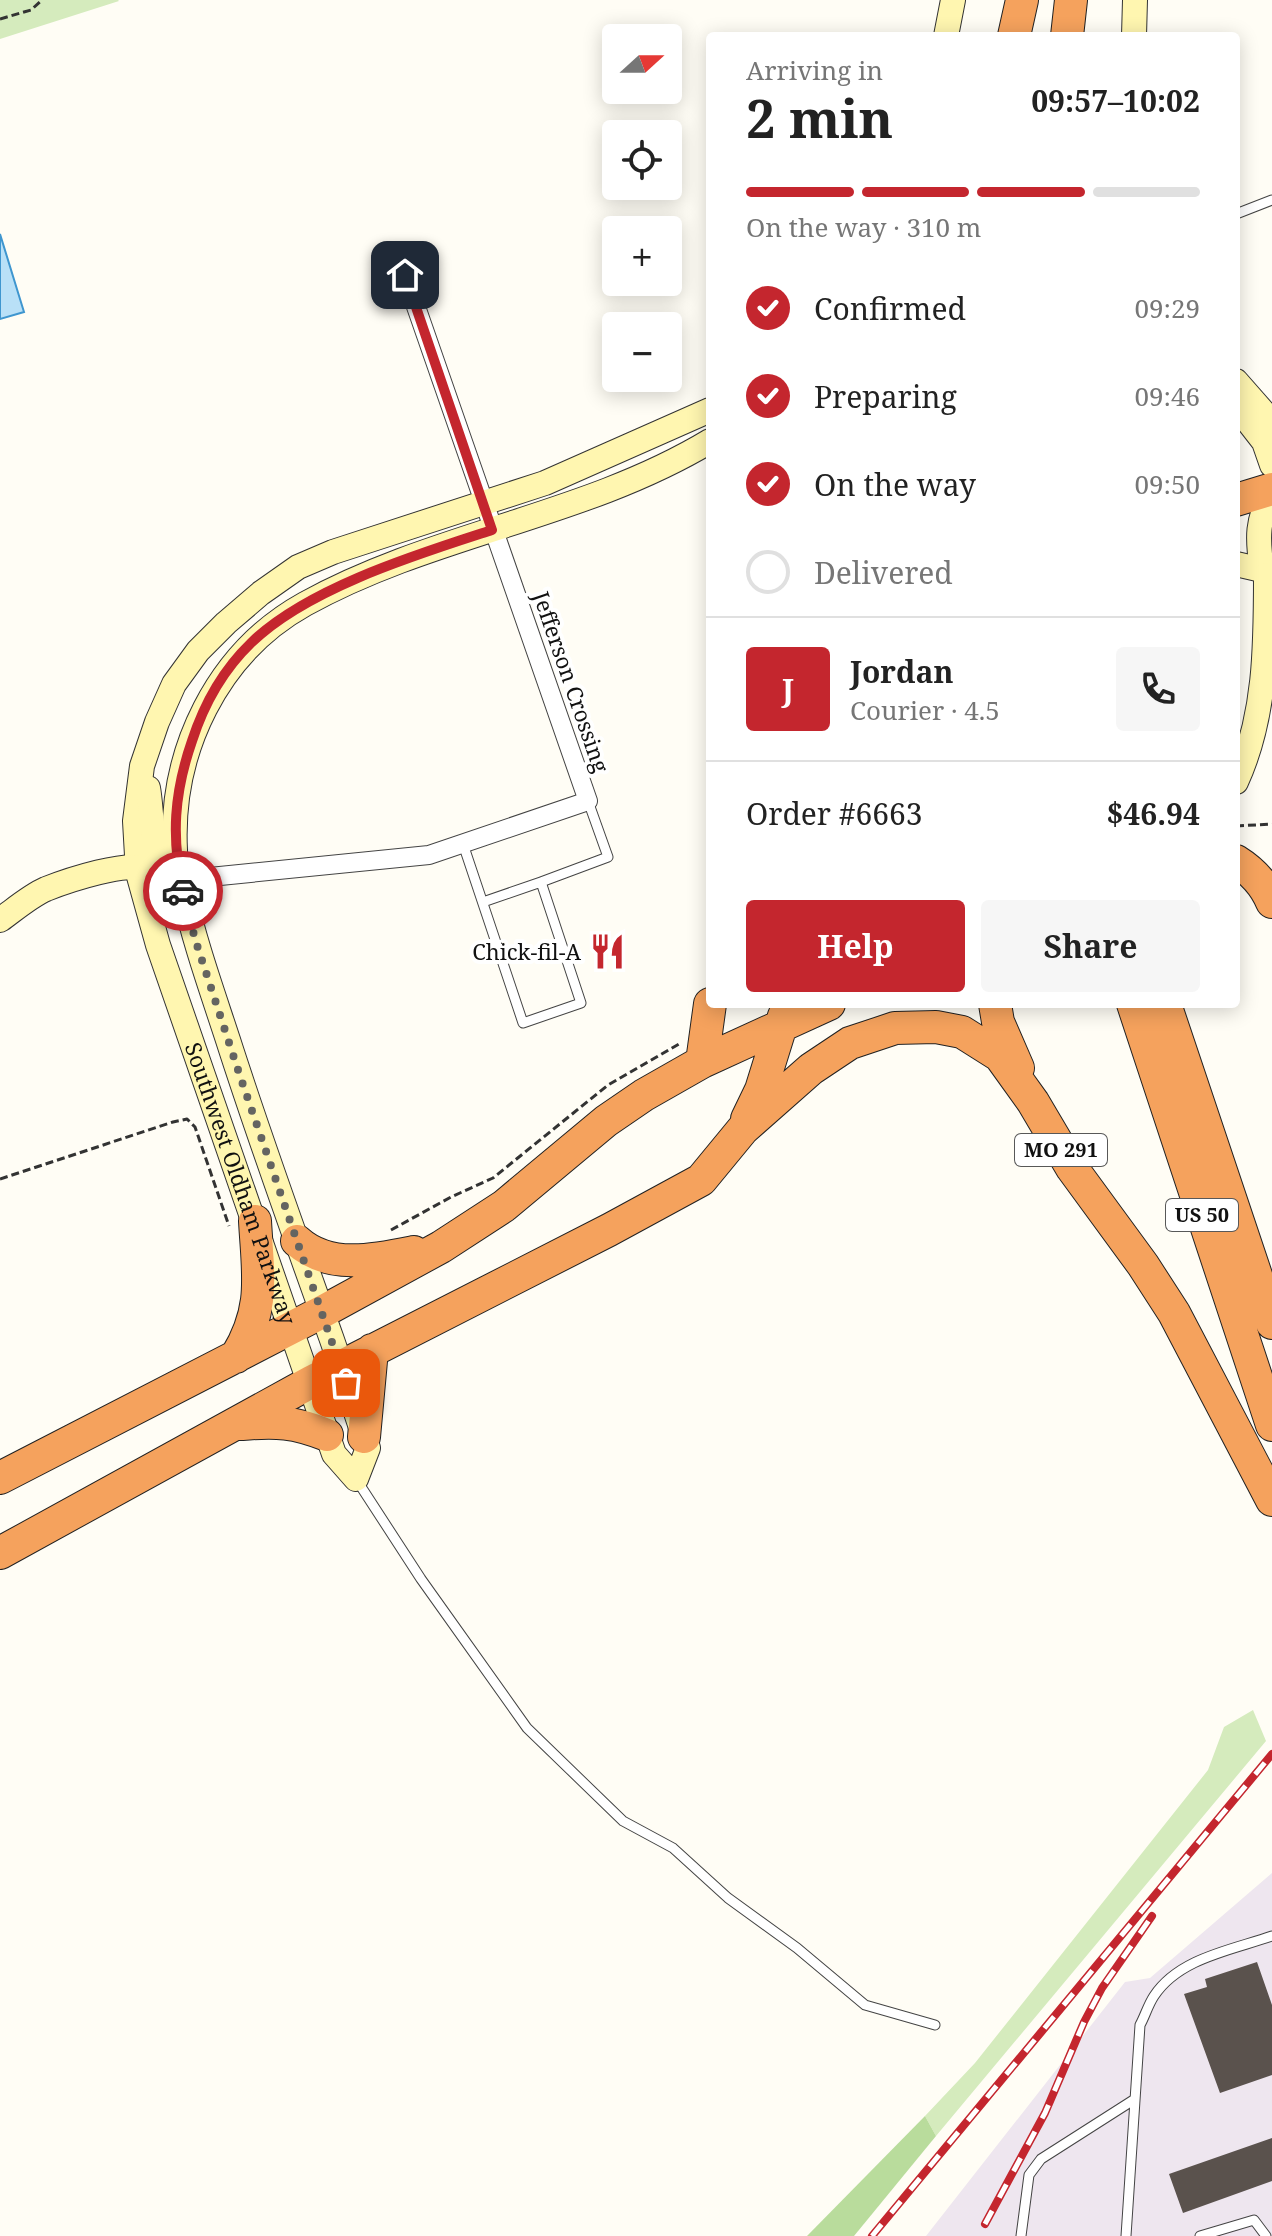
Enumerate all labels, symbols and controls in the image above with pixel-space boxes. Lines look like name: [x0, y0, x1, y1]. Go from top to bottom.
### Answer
north arrow: [602, 24, 682, 104]
map controls: [602, 24, 682, 392]
text: Arriving in: [746, 52, 883, 88]
text: 09:57–10:02: [1031, 80, 1200, 121]
text: 2 min: [746, 82, 893, 153]
button: locate: [602, 120, 682, 200]
text: On the way · 310 m: [746, 209, 981, 245]
button: +: [602, 216, 682, 296]
pin: [371, 241, 439, 309]
icon: home: [383, 253, 427, 297]
icon: check: [746, 286, 790, 330]
text: Confirmed: [814, 288, 966, 329]
text: 09:29: [1134, 290, 1200, 326]
button: −: [602, 312, 682, 392]
icon: check: [746, 374, 790, 418]
text: Preparing: [814, 376, 957, 417]
text: 09:46: [1134, 378, 1200, 414]
icon: check: [746, 462, 790, 506]
text: On the way: [814, 464, 976, 505]
text: 09:50: [1134, 466, 1200, 502]
text: Delivered: [814, 552, 953, 593]
street label: Jefferson Crossing: [527, 586, 617, 776]
button: phone: [1116, 647, 1200, 731]
text: Jordan: [850, 651, 953, 692]
text: J: [782, 669, 794, 710]
text: Courier · 4.5: [850, 692, 1000, 728]
text: Order #6663: [746, 793, 923, 834]
text: $46.94: [1106, 793, 1200, 834]
courier: [143, 851, 223, 931]
icon: car: [161, 869, 205, 913]
button: Help: [746, 900, 965, 992]
button: Share: [981, 900, 1200, 992]
restaurant icon: Chick-fil-A: [588, 933, 626, 971]
place label: Chick-fil-A: [472, 936, 581, 966]
street label: Southwest Oldham Parkway: [179, 1038, 304, 1329]
road number: MO 291: [1015, 1134, 1107, 1166]
road number: US 50: [1166, 1199, 1238, 1231]
pin: [312, 1349, 380, 1417]
icon: bag: [324, 1361, 368, 1405]

